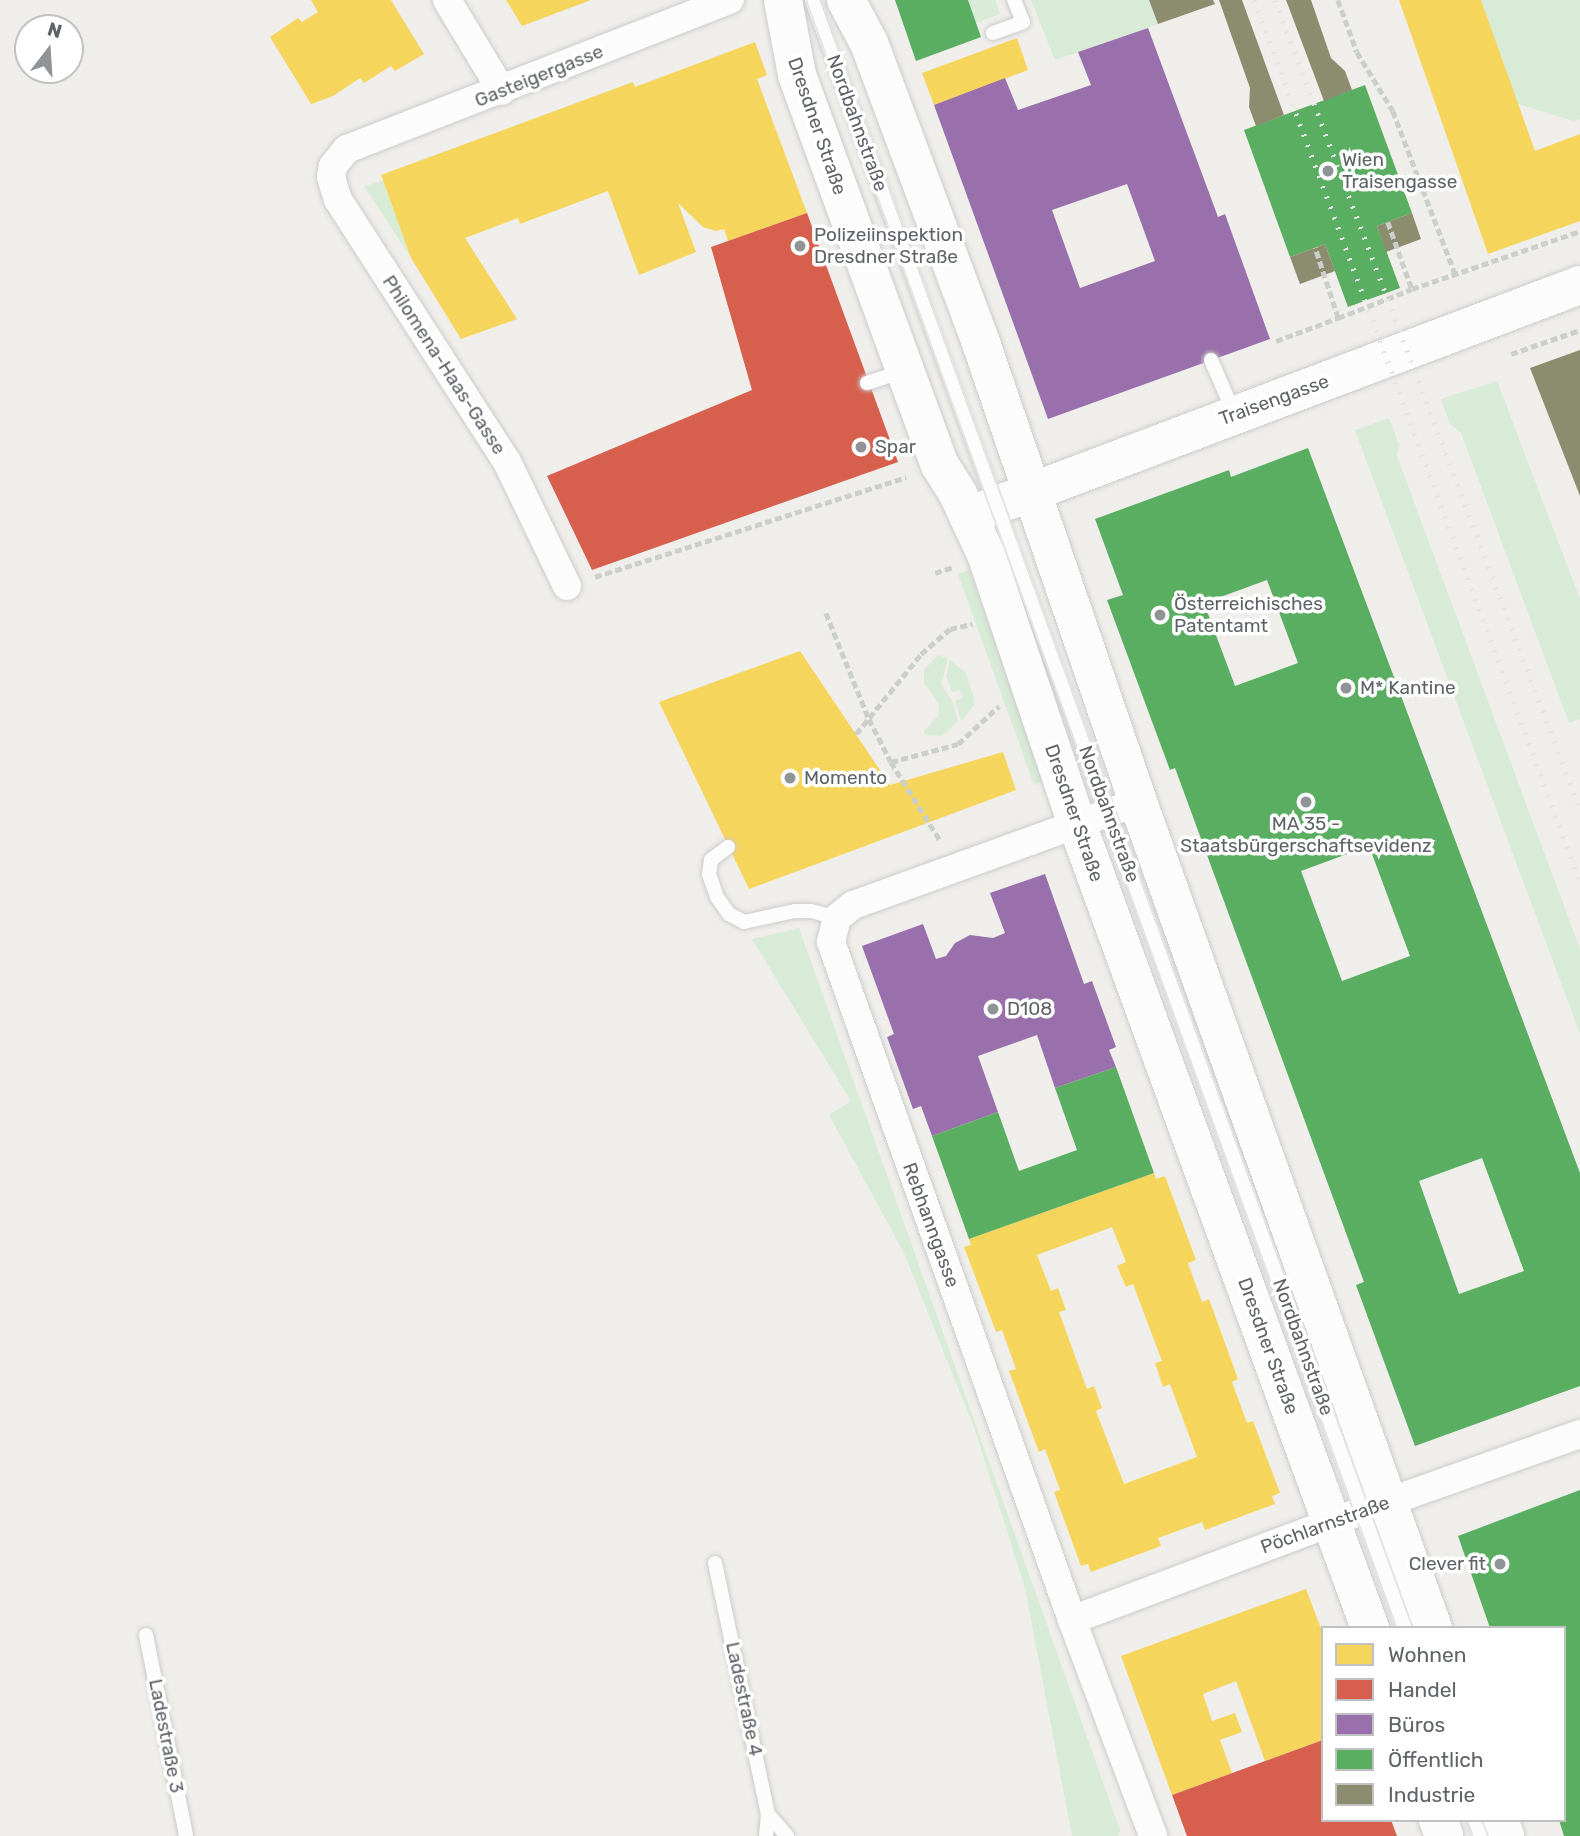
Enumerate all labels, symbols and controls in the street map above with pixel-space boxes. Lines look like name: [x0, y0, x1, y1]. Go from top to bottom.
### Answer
north arrow: [14, 14, 84, 84]
text: N: [45, 17, 65, 43]
street label: Gasteigergasse: [471, 40, 607, 112]
street label: Nordbahnstraße: [822, 52, 892, 194]
street label: Dresdner Straße: [783, 54, 851, 198]
place label: Wien Traisengasse: [1342, 149, 1457, 193]
marker: Wien Traisengasse: [1320, 163, 1336, 179]
place label: Polizeiinspektion Dresdner Straße: [814, 224, 963, 268]
marker: Polizeiinspektion Dresdner Straße: [792, 238, 808, 254]
street label: Philomena-Haas-Gasse: [377, 271, 511, 459]
street label: Traisengasse: [1216, 370, 1332, 430]
place label: Spar: [875, 436, 916, 458]
marker: Spar: [853, 439, 869, 455]
place label: Österreichisches Patentamt: [1174, 593, 1323, 637]
marker: Österreichisches Patentamt: [1152, 607, 1168, 623]
place label: M* Kantine: [1360, 677, 1456, 699]
marker: M* Kantine: [1338, 680, 1354, 696]
street label: Dresdner Straße: [1040, 741, 1108, 885]
street label: Nordbahnstraße: [1074, 743, 1144, 885]
place label: Momento: [804, 767, 887, 789]
marker: Momento: [782, 770, 798, 786]
marker: MA 35 - Staatsbürgerschaftsevidenz: [1298, 794, 1314, 810]
place label: MA 35 - Staatsbürgerschaftsevidenz: [1180, 813, 1432, 857]
place label: D108: [1007, 998, 1052, 1020]
marker: D108: [985, 1001, 1001, 1017]
street label: Rebhanngasse: [898, 1159, 964, 1291]
street label: Dresdner Straße: [1233, 1274, 1303, 1418]
street label: Nordbahnstraße: [1268, 1276, 1338, 1418]
street label: Pöchlarnstraße: [1258, 1491, 1392, 1559]
place label: Clever fit: [1408, 1553, 1486, 1575]
marker: Clever fit: [1492, 1556, 1508, 1572]
legend: [1321, 1626, 1566, 1822]
street label: Ladestraße 4: [721, 1640, 767, 1758]
text: Wohnen: [1388, 1642, 1466, 1667]
street label: Ladestraße 3: [144, 1677, 188, 1795]
text: Handel: [1388, 1677, 1457, 1702]
text: Büros: [1388, 1712, 1445, 1737]
text: Öffentlich: [1388, 1747, 1484, 1772]
text: Industrie: [1388, 1782, 1475, 1807]

